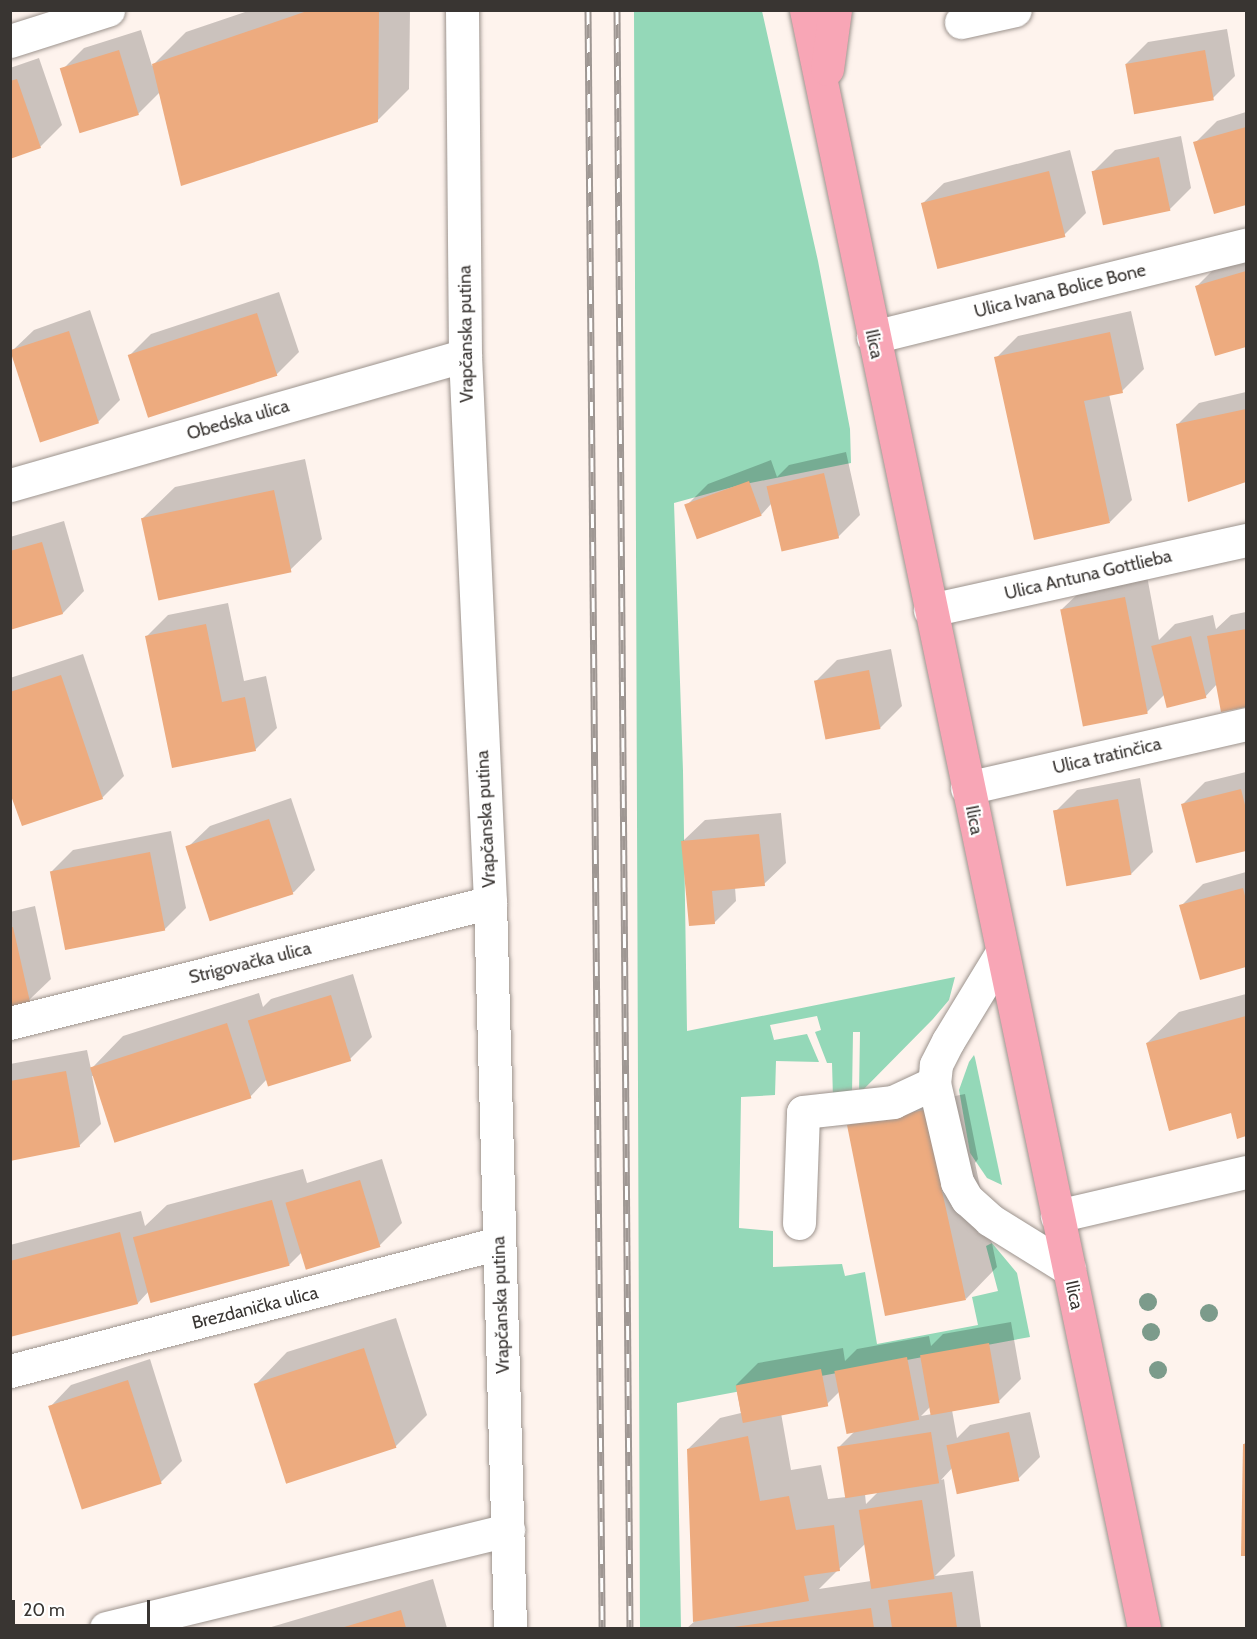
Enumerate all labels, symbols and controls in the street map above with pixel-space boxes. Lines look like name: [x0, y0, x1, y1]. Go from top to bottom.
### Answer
street label: Ulica Ivana Bolice Bone: [972, 259, 1148, 323]
street label: Vrapčanska putina: [454, 265, 478, 403]
street label: Ilica: [860, 327, 888, 361]
street label: Obedska ulica: [184, 395, 292, 445]
street label: Ulica Antuna Gottlieba: [1002, 545, 1174, 605]
street label: Ulica tratinčica: [1051, 733, 1163, 779]
street label: Vrapčanska putina: [472, 750, 500, 888]
street label: Ilica: [961, 804, 987, 836]
street label: Strigovačka ulica: [187, 937, 313, 989]
street label: Vrapčanska putina: [488, 1236, 514, 1374]
street label: Ilica: [1060, 1278, 1088, 1312]
street label: Brezdanička ulica: [190, 1282, 320, 1334]
scale bar: [15, 1588, 153, 1626]
text: 20 m: [23, 1599, 65, 1621]

